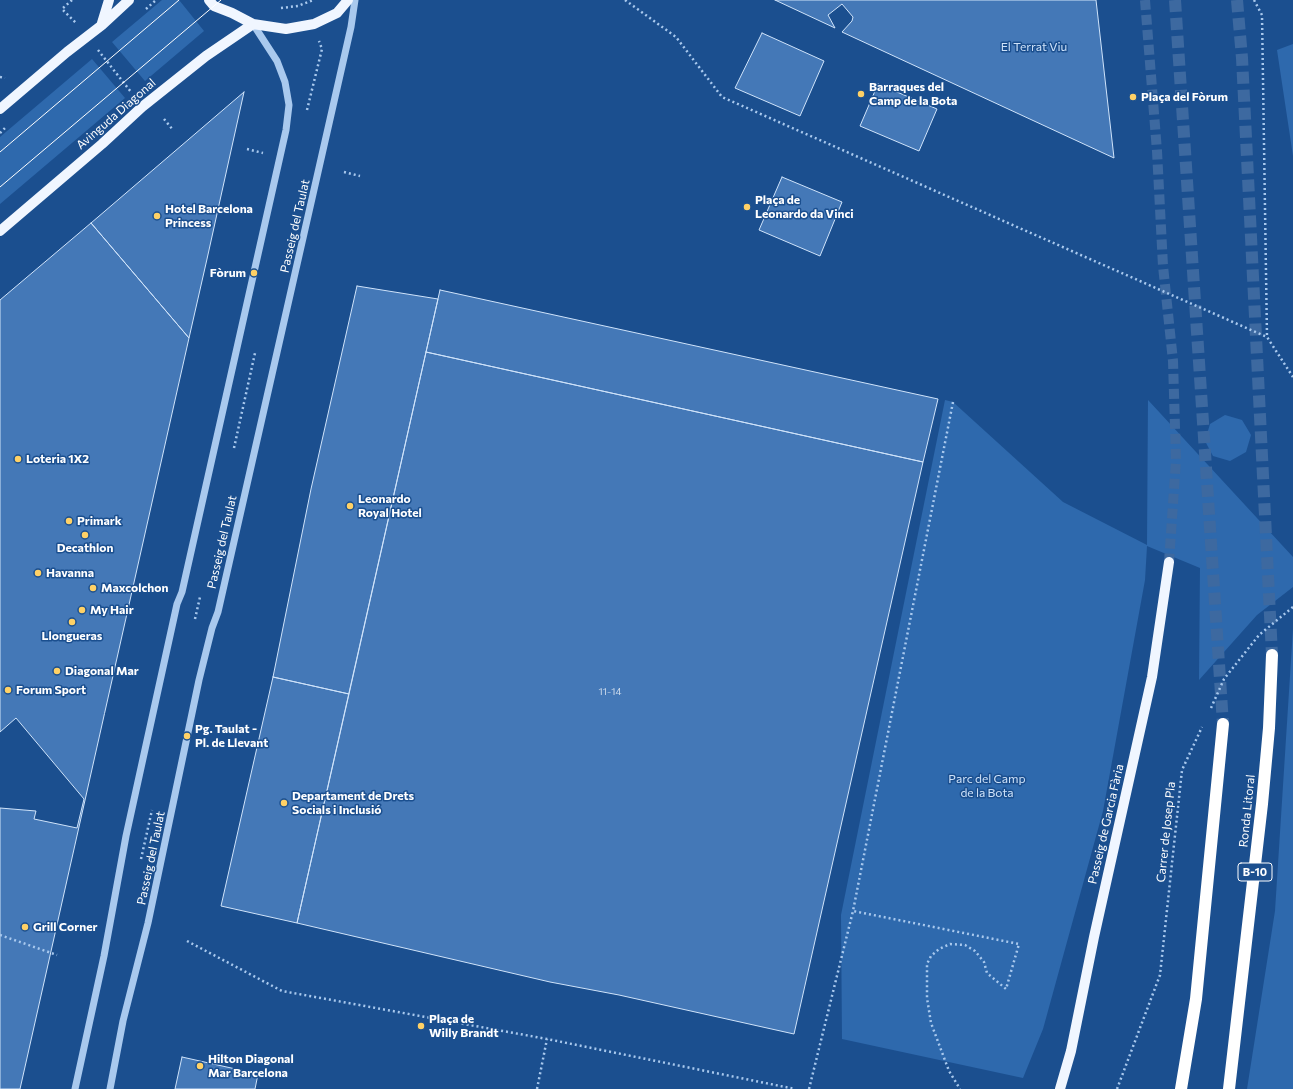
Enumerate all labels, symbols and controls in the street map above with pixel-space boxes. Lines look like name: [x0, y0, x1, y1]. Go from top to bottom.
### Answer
park label: El Terrat Viu: [1001, 40, 1067, 54]
street label: Avinguda Diagonal: [73, 76, 159, 152]
place label: Barraques del Camp de la Bota: [869, 80, 957, 108]
marker: Barraques del Camp de la Bota: [856, 89, 866, 99]
place label: Plaça del Fòrum: [1141, 90, 1228, 104]
marker: Plaça del Fòrum: [1128, 92, 1138, 102]
street label: Passeig del Taulat: [277, 178, 313, 274]
place label: Plaça de Leonardo da Vinci: [755, 193, 854, 221]
place label: Hotel Barcelona Princess: [165, 202, 253, 230]
marker: Plaça de Leonardo da Vinci: [742, 202, 752, 212]
marker: Hotel Barcelona Princess: [152, 211, 162, 221]
place label: Fòrum: [210, 266, 246, 280]
marker: Fòrum: [249, 268, 259, 278]
place label: Loteria 1X2: [26, 452, 89, 466]
marker: Loteria 1X2: [13, 454, 23, 464]
place label: Leonardo Royal Hotel: [358, 492, 422, 520]
street label: Passeig del Taulat: [204, 494, 240, 590]
marker: Leonardo Royal Hotel: [345, 501, 355, 511]
place label: Primark: [77, 514, 122, 528]
marker: Primark: [64, 516, 74, 526]
marker: Decathlon: [80, 530, 90, 540]
place label: Decathlon: [57, 541, 113, 555]
place label: Havanna: [46, 566, 94, 580]
marker: Havanna: [33, 568, 43, 578]
place label: Maxcolchon: [101, 581, 168, 595]
marker: Maxcolchon: [88, 583, 98, 593]
place label: My Hair: [90, 603, 134, 617]
marker: My Hair: [77, 605, 87, 615]
marker: Llongueras: [67, 617, 77, 627]
place label: Llongueras: [42, 629, 102, 643]
place label: Diagonal Mar: [65, 664, 139, 678]
marker: Diagonal Mar: [52, 666, 62, 676]
place label: Forum Sport: [16, 683, 86, 697]
marker: Forum Sport: [3, 685, 13, 695]
house number: 11-14: [598, 686, 622, 698]
place label: Pg. Taulat - Pl. de Llevant: [195, 722, 268, 750]
marker: Pg. Taulat - Pl. de Llevant: [182, 731, 192, 741]
street label: Passeig de Garcia Fària: [1085, 763, 1127, 885]
park label: Parc del Camp de la Bota: [948, 772, 1026, 800]
street label: Ronda Litoral: [1236, 774, 1258, 848]
street label: Carrer de Josep Pla: [1154, 781, 1178, 883]
place label: Departament de Drets Socials i Inclusió: [292, 789, 414, 817]
marker: Departament de Drets Socials i Inclusió: [279, 798, 289, 808]
street label: Passeig del Taulat: [134, 810, 168, 906]
road number: B-10: [1238, 863, 1272, 881]
place label: Grill Corner: [33, 920, 97, 934]
marker: Grill Corner: [20, 922, 30, 932]
place label: Plaça de Willy Brandt: [429, 1012, 498, 1040]
marker: Plaça de Willy Brandt: [416, 1021, 426, 1031]
place label: Hilton Diagonal Mar Barcelona: [208, 1052, 294, 1080]
marker: Hilton Diagonal Mar Barcelona: [195, 1061, 205, 1071]

